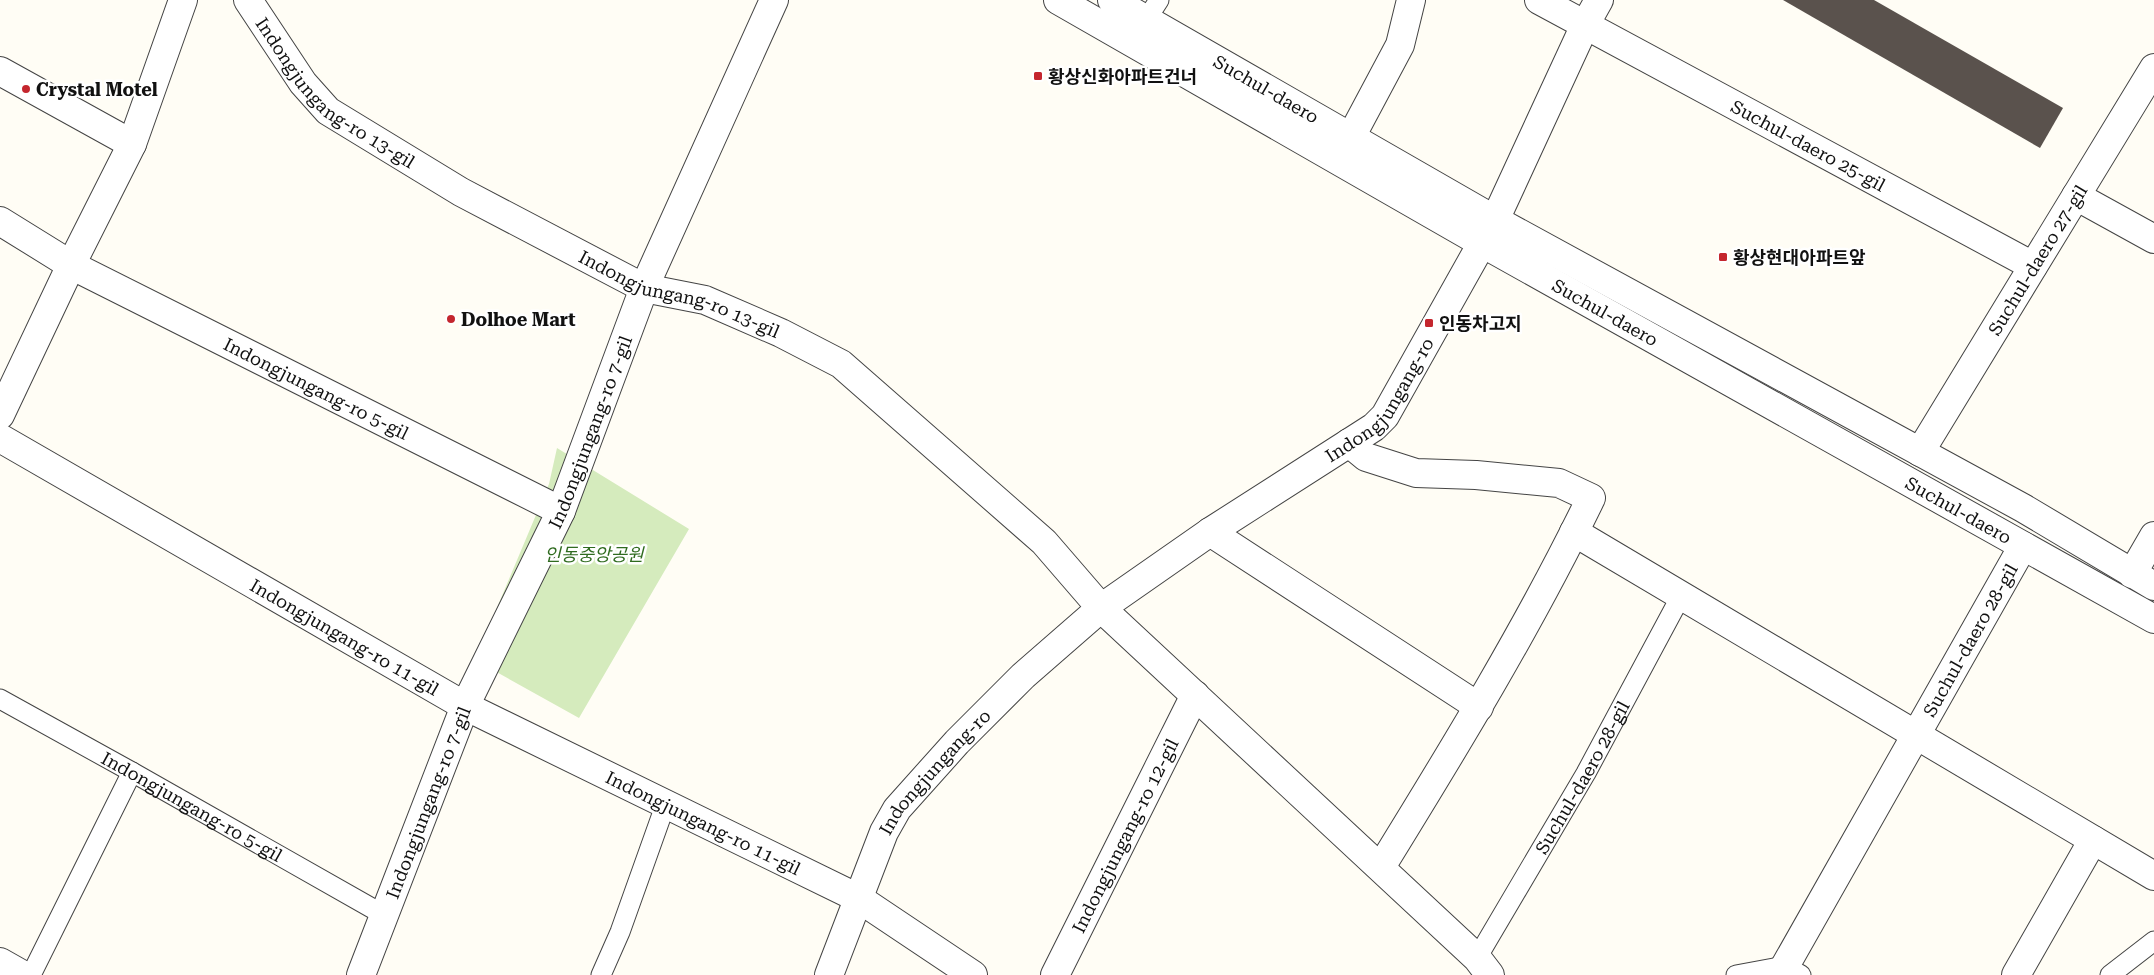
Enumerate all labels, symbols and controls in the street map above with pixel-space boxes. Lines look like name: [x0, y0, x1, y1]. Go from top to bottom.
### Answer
street label: Indongjungang-ro 13-gil: [252, 13, 419, 172]
street label: Suchul-daero: [1210, 50, 1323, 127]
place label: 황상신화아파트건너: [1048, 66, 1197, 87]
marker: 황상신화아파트건너: [1032, 70, 1044, 82]
place label: Crystal Motel: [36, 79, 158, 100]
marker: Crystal Motel: [20, 83, 32, 95]
street label: Suchul-daero 25-gil: [1728, 95, 1890, 195]
street label: Suchul-daero 27-gil: [1983, 180, 2091, 339]
street label: Indongjungang-ro 13-gil: [576, 245, 783, 342]
place label: 황상현대아파트앞: [1733, 247, 1866, 268]
marker: 황상현대아파트앞: [1717, 251, 1729, 263]
street label: Suchul-daero: [1549, 274, 1662, 350]
place label: Dolhoe Mart: [461, 309, 576, 330]
marker: Dolhoe Mart: [445, 313, 457, 325]
place label: 인동차고지: [1439, 313, 1522, 334]
marker: 인동차고지: [1423, 317, 1435, 329]
street label: Indongjungang-ro 7-gil: [544, 332, 636, 532]
street label: Indongjungang-ro 5-gil: [220, 333, 413, 444]
street label: Indongjungang-ro: [1321, 334, 1437, 466]
street label: Suchul-daero: [1902, 472, 2015, 548]
park label: 인동중앙공원: [544, 544, 645, 565]
street label: Suchul-daero 28-gil: [1918, 560, 2022, 720]
street label: Indongjungang-ro 11-gil: [247, 574, 443, 700]
street label: Suchul-daero 28-gil: [1530, 697, 1633, 857]
street label: Indongjungang-ro 7-gil: [381, 703, 474, 901]
street label: Indongjungang-ro: [874, 705, 994, 838]
street label: Indongjungang-ro 12-gil: [1067, 735, 1182, 936]
street label: Indongjungang-ro 5-gil: [98, 747, 287, 866]
street label: Indongjungang-ro 11-gil: [602, 766, 805, 879]

